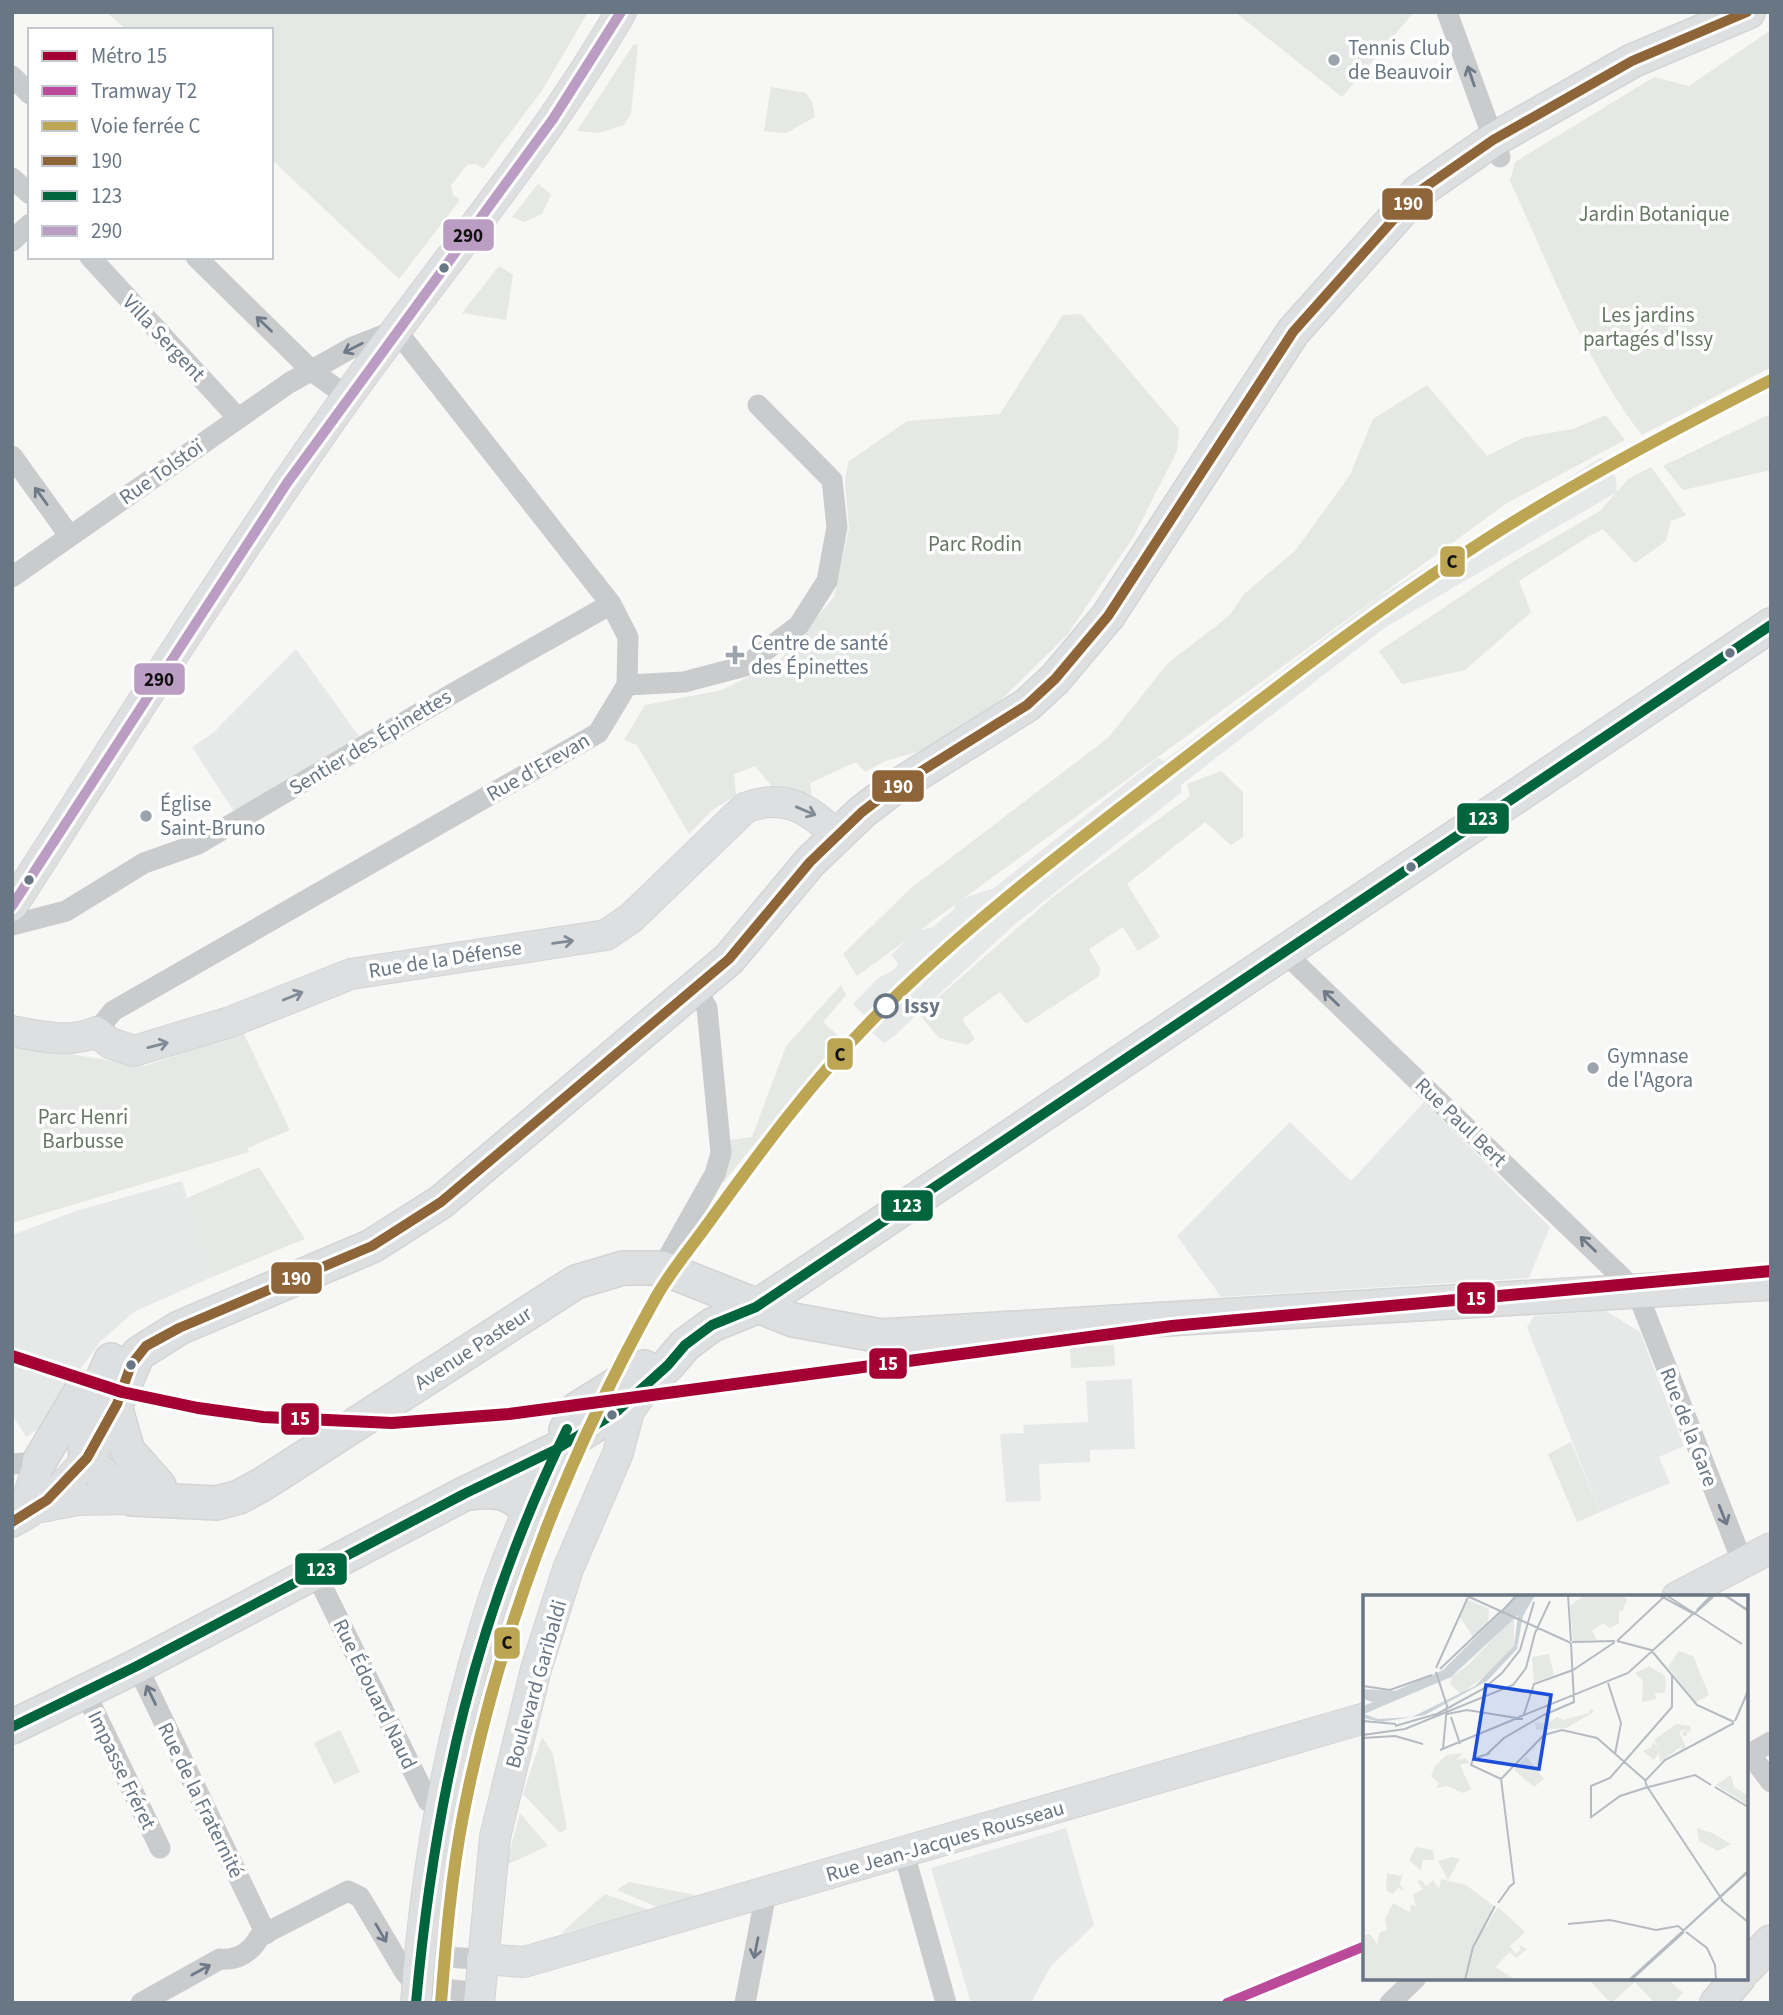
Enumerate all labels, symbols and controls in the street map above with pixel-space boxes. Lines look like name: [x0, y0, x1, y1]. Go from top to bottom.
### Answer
legend: [28, 28, 273, 259]
place label: Tennis Club de Beauvoir: [1348, 33, 1453, 87]
text: Métro 15: [91, 41, 167, 71]
marker: Tennis Club de Beauvoir: [1326, 52, 1342, 68]
one-way arrow: [1464, 65, 1476, 87]
text: Tramway T2: [91, 76, 197, 106]
text: Voie ferrée C: [91, 111, 200, 141]
text: 190: [91, 146, 122, 176]
text: 123: [91, 181, 122, 211]
line badge: 190: [1381, 187, 1434, 221]
text: 190: [1393, 191, 1423, 218]
park label: Jardin Botanique: [1579, 199, 1729, 229]
text: 290: [91, 216, 122, 246]
line badge: 290: [442, 218, 495, 252]
text: 290: [453, 223, 483, 250]
unlabelled marker: [437, 261, 451, 275]
street label: Villa Sergent: [116, 288, 212, 388]
park label: Les jardins partagés d'Issy: [1583, 300, 1713, 354]
one-way arrow: [256, 315, 273, 332]
one-way arrow: [343, 341, 364, 355]
street label: Rue Tolstoï: [113, 432, 210, 512]
one-way arrow: [33, 487, 48, 506]
park label: Parc Rodin: [928, 529, 1022, 559]
line badge: C: [1439, 545, 1466, 578]
text: C: [1446, 549, 1458, 576]
place label: Centre de santé des Épinettes: [751, 628, 888, 682]
marker: Centre de santé des Épinettes: [725, 645, 745, 665]
unlabelled marker: [1723, 646, 1737, 660]
line badge: 290: [133, 662, 186, 696]
text: 290: [144, 667, 174, 694]
street label: Sentier des Épinettes: [283, 681, 457, 802]
street label: Rue d'Erevan: [481, 725, 595, 809]
line badge: 190: [871, 769, 925, 803]
text: 190: [883, 774, 913, 801]
place label: Église Saint-Bruno: [160, 789, 265, 843]
line badge: 123: [1456, 802, 1510, 835]
one-way arrow: [795, 805, 816, 818]
text: 123: [1468, 806, 1498, 833]
marker: Église Saint-Bruno: [138, 808, 154, 824]
unlabelled marker: [1404, 860, 1418, 874]
unlabelled marker: [22, 873, 36, 887]
street label: Rue de la Défense: [366, 932, 524, 986]
one-way arrow: [551, 935, 574, 948]
one-way arrow: [281, 988, 303, 1001]
one-way arrow: [1323, 989, 1340, 1006]
place label: Issy: [904, 991, 940, 1021]
marker: Issy: [874, 994, 898, 1018]
line badge: C: [826, 1037, 854, 1071]
one-way arrow: [147, 1038, 169, 1051]
place label: Gymnase de l'Agora: [1607, 1041, 1693, 1095]
text: C: [834, 1042, 846, 1069]
marker: Gymnase de l'Agora: [1585, 1060, 1601, 1076]
street label: Rue Paul Bert: [1408, 1070, 1514, 1174]
park label: Parc Henri Barbusse: [38, 1102, 128, 1156]
line badge: 123: [880, 1189, 934, 1222]
text: 123: [892, 1193, 922, 1220]
one-way arrow: [1580, 1236, 1597, 1253]
line badge: 190: [270, 1261, 323, 1295]
text: 190: [281, 1266, 311, 1293]
line badge: 15: [1456, 1281, 1496, 1315]
text: 15: [1466, 1286, 1486, 1313]
street label: Avenue Pasteur: [408, 1298, 538, 1397]
line badge: 15: [868, 1347, 908, 1380]
text: 15: [878, 1351, 898, 1378]
unlabelled marker: [124, 1358, 138, 1372]
street label: Rue de la Gare: [1653, 1363, 1725, 1491]
line badge: 15: [280, 1402, 320, 1436]
text: 15: [290, 1406, 310, 1433]
unlabelled marker: [605, 1408, 619, 1422]
one-way arrow: [1718, 1504, 1731, 1526]
line badge: 123: [294, 1552, 348, 1586]
text: 123: [306, 1557, 336, 1584]
inset map: [1363, 1595, 1748, 1980]
street label: Boulevard Garibaldi: [498, 1596, 574, 1772]
street label: Rue Édouard Naud: [326, 1614, 424, 1774]
line badge: C: [493, 1626, 521, 1660]
text: C: [501, 1630, 513, 1657]
one-way arrow: [144, 1685, 158, 1706]
street label: Impasse Fréret: [80, 1705, 164, 1835]
street label: Rue de la Fraternité: [150, 1717, 252, 1883]
street label: Rue Jean-Jacques Rousseau: [822, 1793, 1068, 1889]
one-way arrow: [375, 1922, 389, 1942]
one-way arrow: [748, 1936, 762, 1959]
one-way arrow: [190, 1963, 210, 1977]

